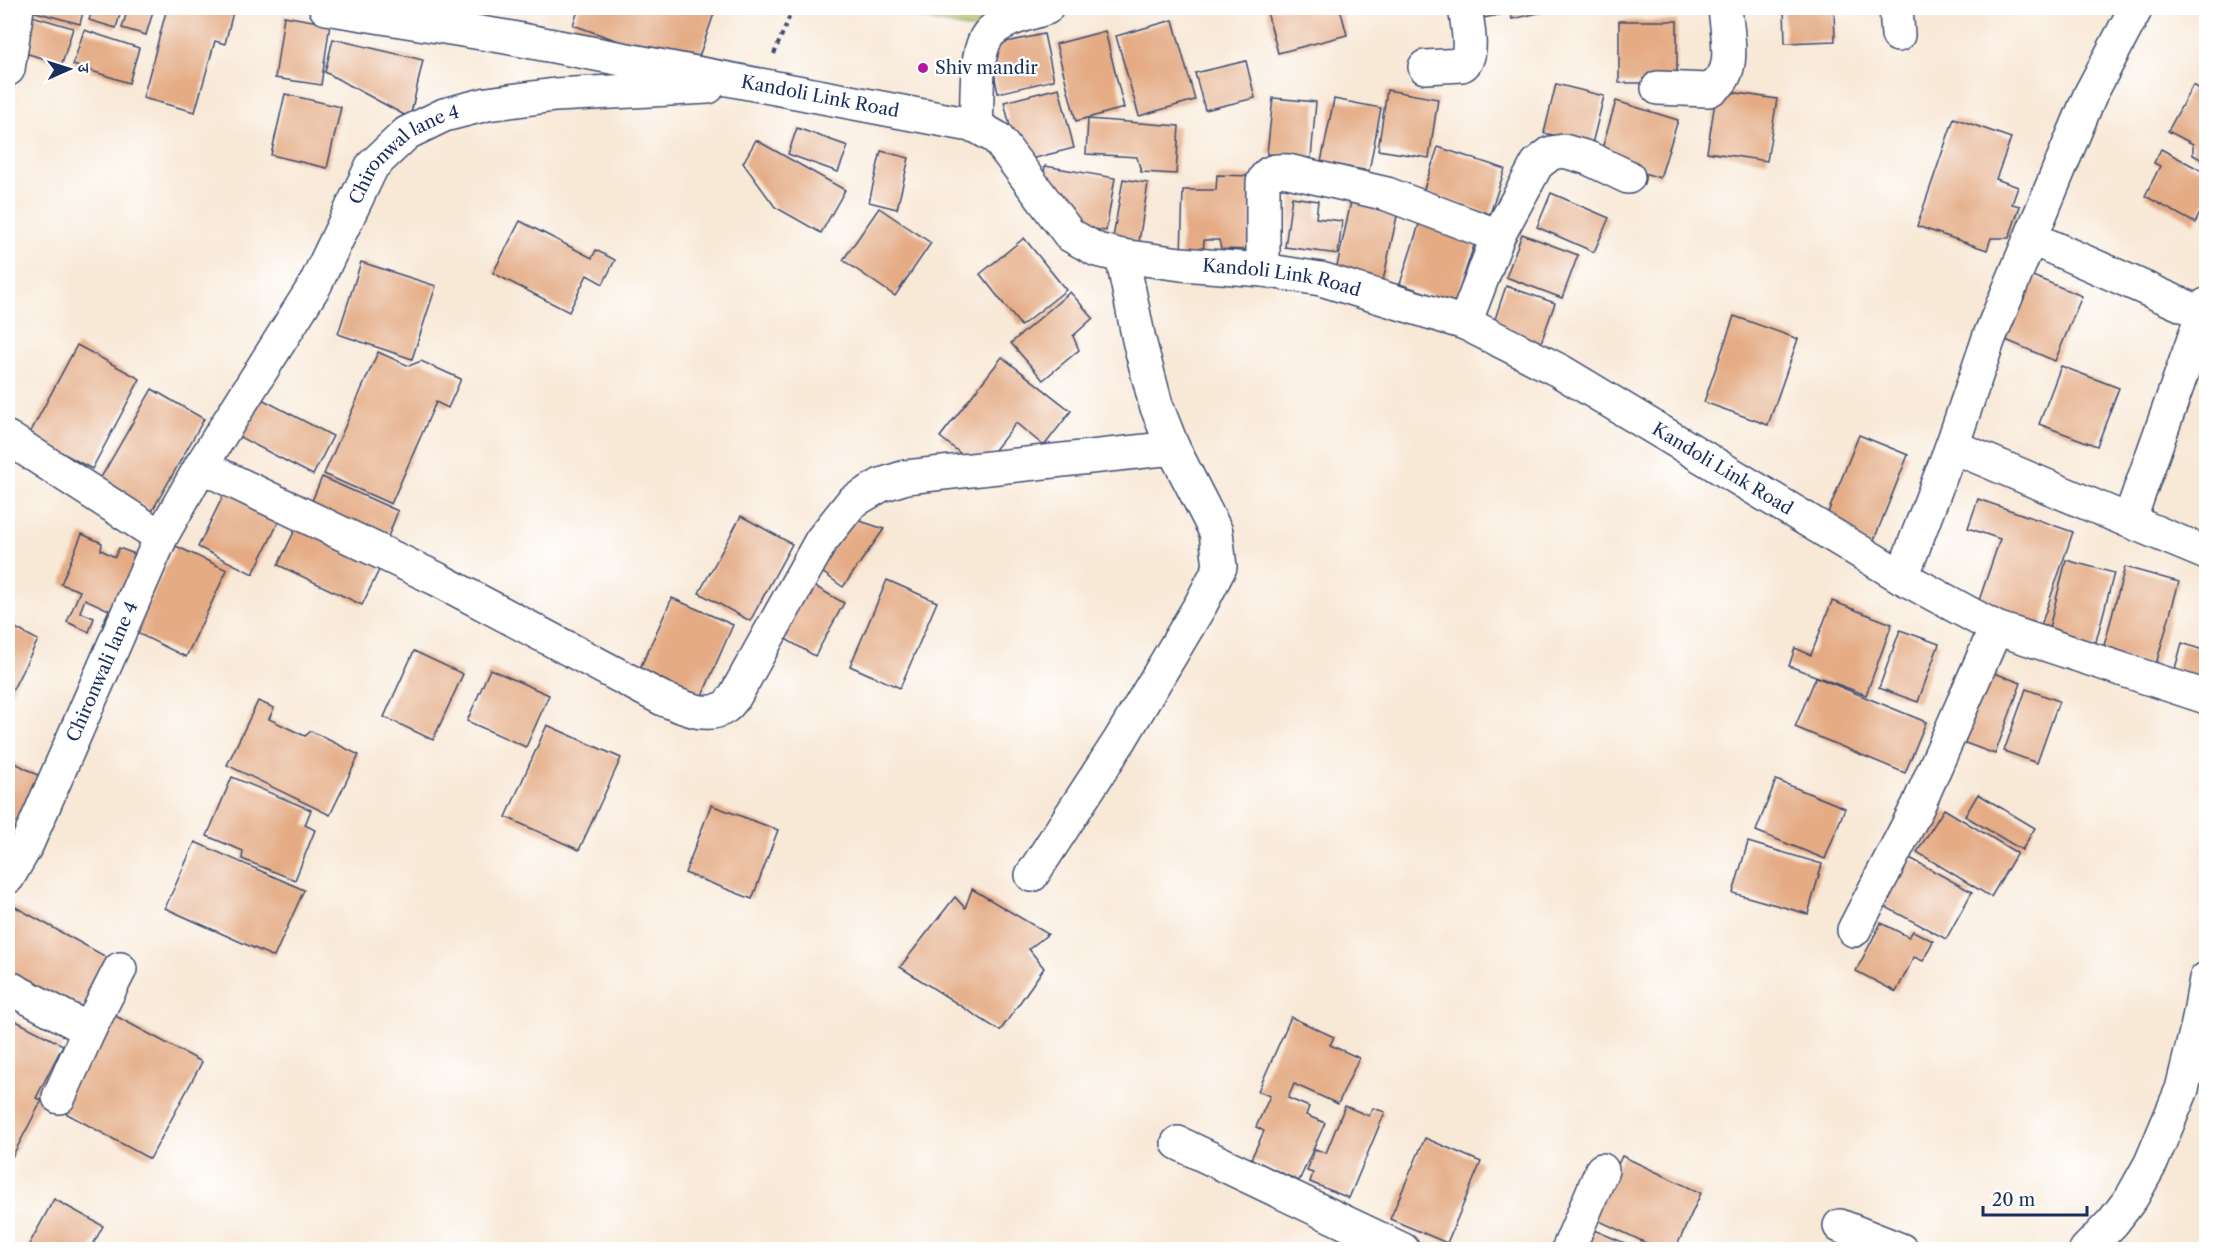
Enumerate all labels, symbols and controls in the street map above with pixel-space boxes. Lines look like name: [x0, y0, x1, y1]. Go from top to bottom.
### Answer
north arrow: [39, 39, 99, 99]
place label: Shiv mandir: [935, 57, 1038, 79]
marker: Shiv mandir: [916, 61, 930, 75]
text: उ: [74, 63, 94, 75]
street label: Kandoli Link Road: [739, 71, 901, 122]
street label: Chironwal lane 4: [344, 101, 461, 208]
street label: Kandoli Link Road: [1202, 255, 1363, 301]
street label: Kandoli Link Road: [1648, 418, 1797, 520]
street label: Chironwali lane 4: [62, 598, 142, 745]
scale bar: [1983, 1179, 2086, 1217]
text: 20 m: [1992, 1189, 2036, 1211]

